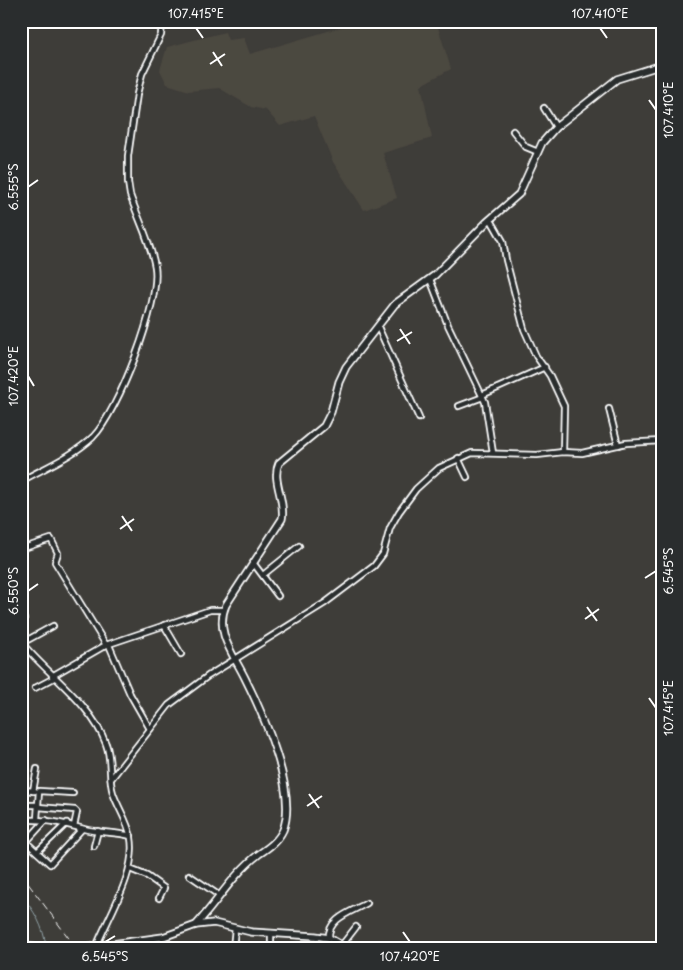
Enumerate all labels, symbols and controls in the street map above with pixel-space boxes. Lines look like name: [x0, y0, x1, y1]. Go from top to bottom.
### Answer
text: 107.415°E: [168, 4, 224, 22]
text: 107.410°E: [571, 4, 629, 22]
text: 107.410°E: [659, 81, 677, 139]
text: 6.555°S: [4, 163, 22, 211]
text: 107.420°E: [4, 346, 22, 406]
text: 6.545°S: [659, 547, 677, 595]
text: 6.550°S: [4, 567, 22, 615]
text: 107.415°E: [659, 680, 677, 736]
text: 6.545°S: [81, 947, 129, 965]
text: 107.420°E: [380, 947, 440, 965]

